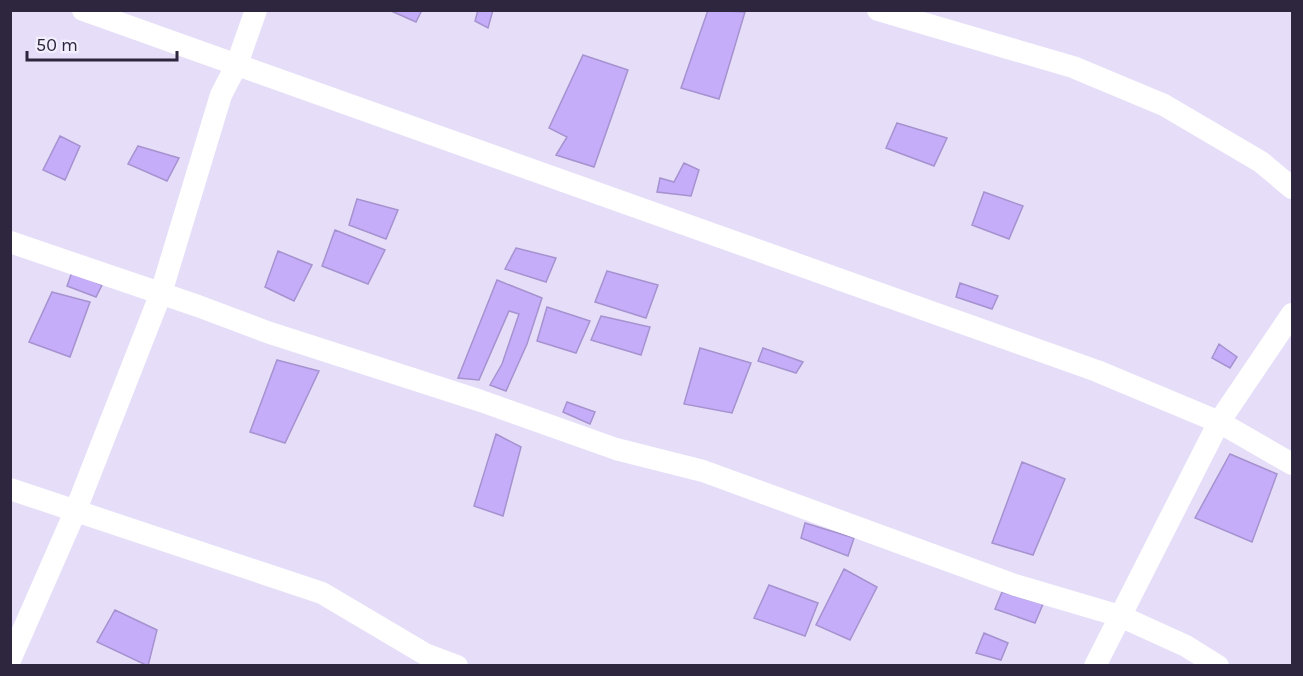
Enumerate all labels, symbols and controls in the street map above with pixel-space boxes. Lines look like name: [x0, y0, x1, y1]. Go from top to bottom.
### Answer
scale bar: [27, 24, 177, 62]
text: 50 m: [36, 34, 78, 56]

